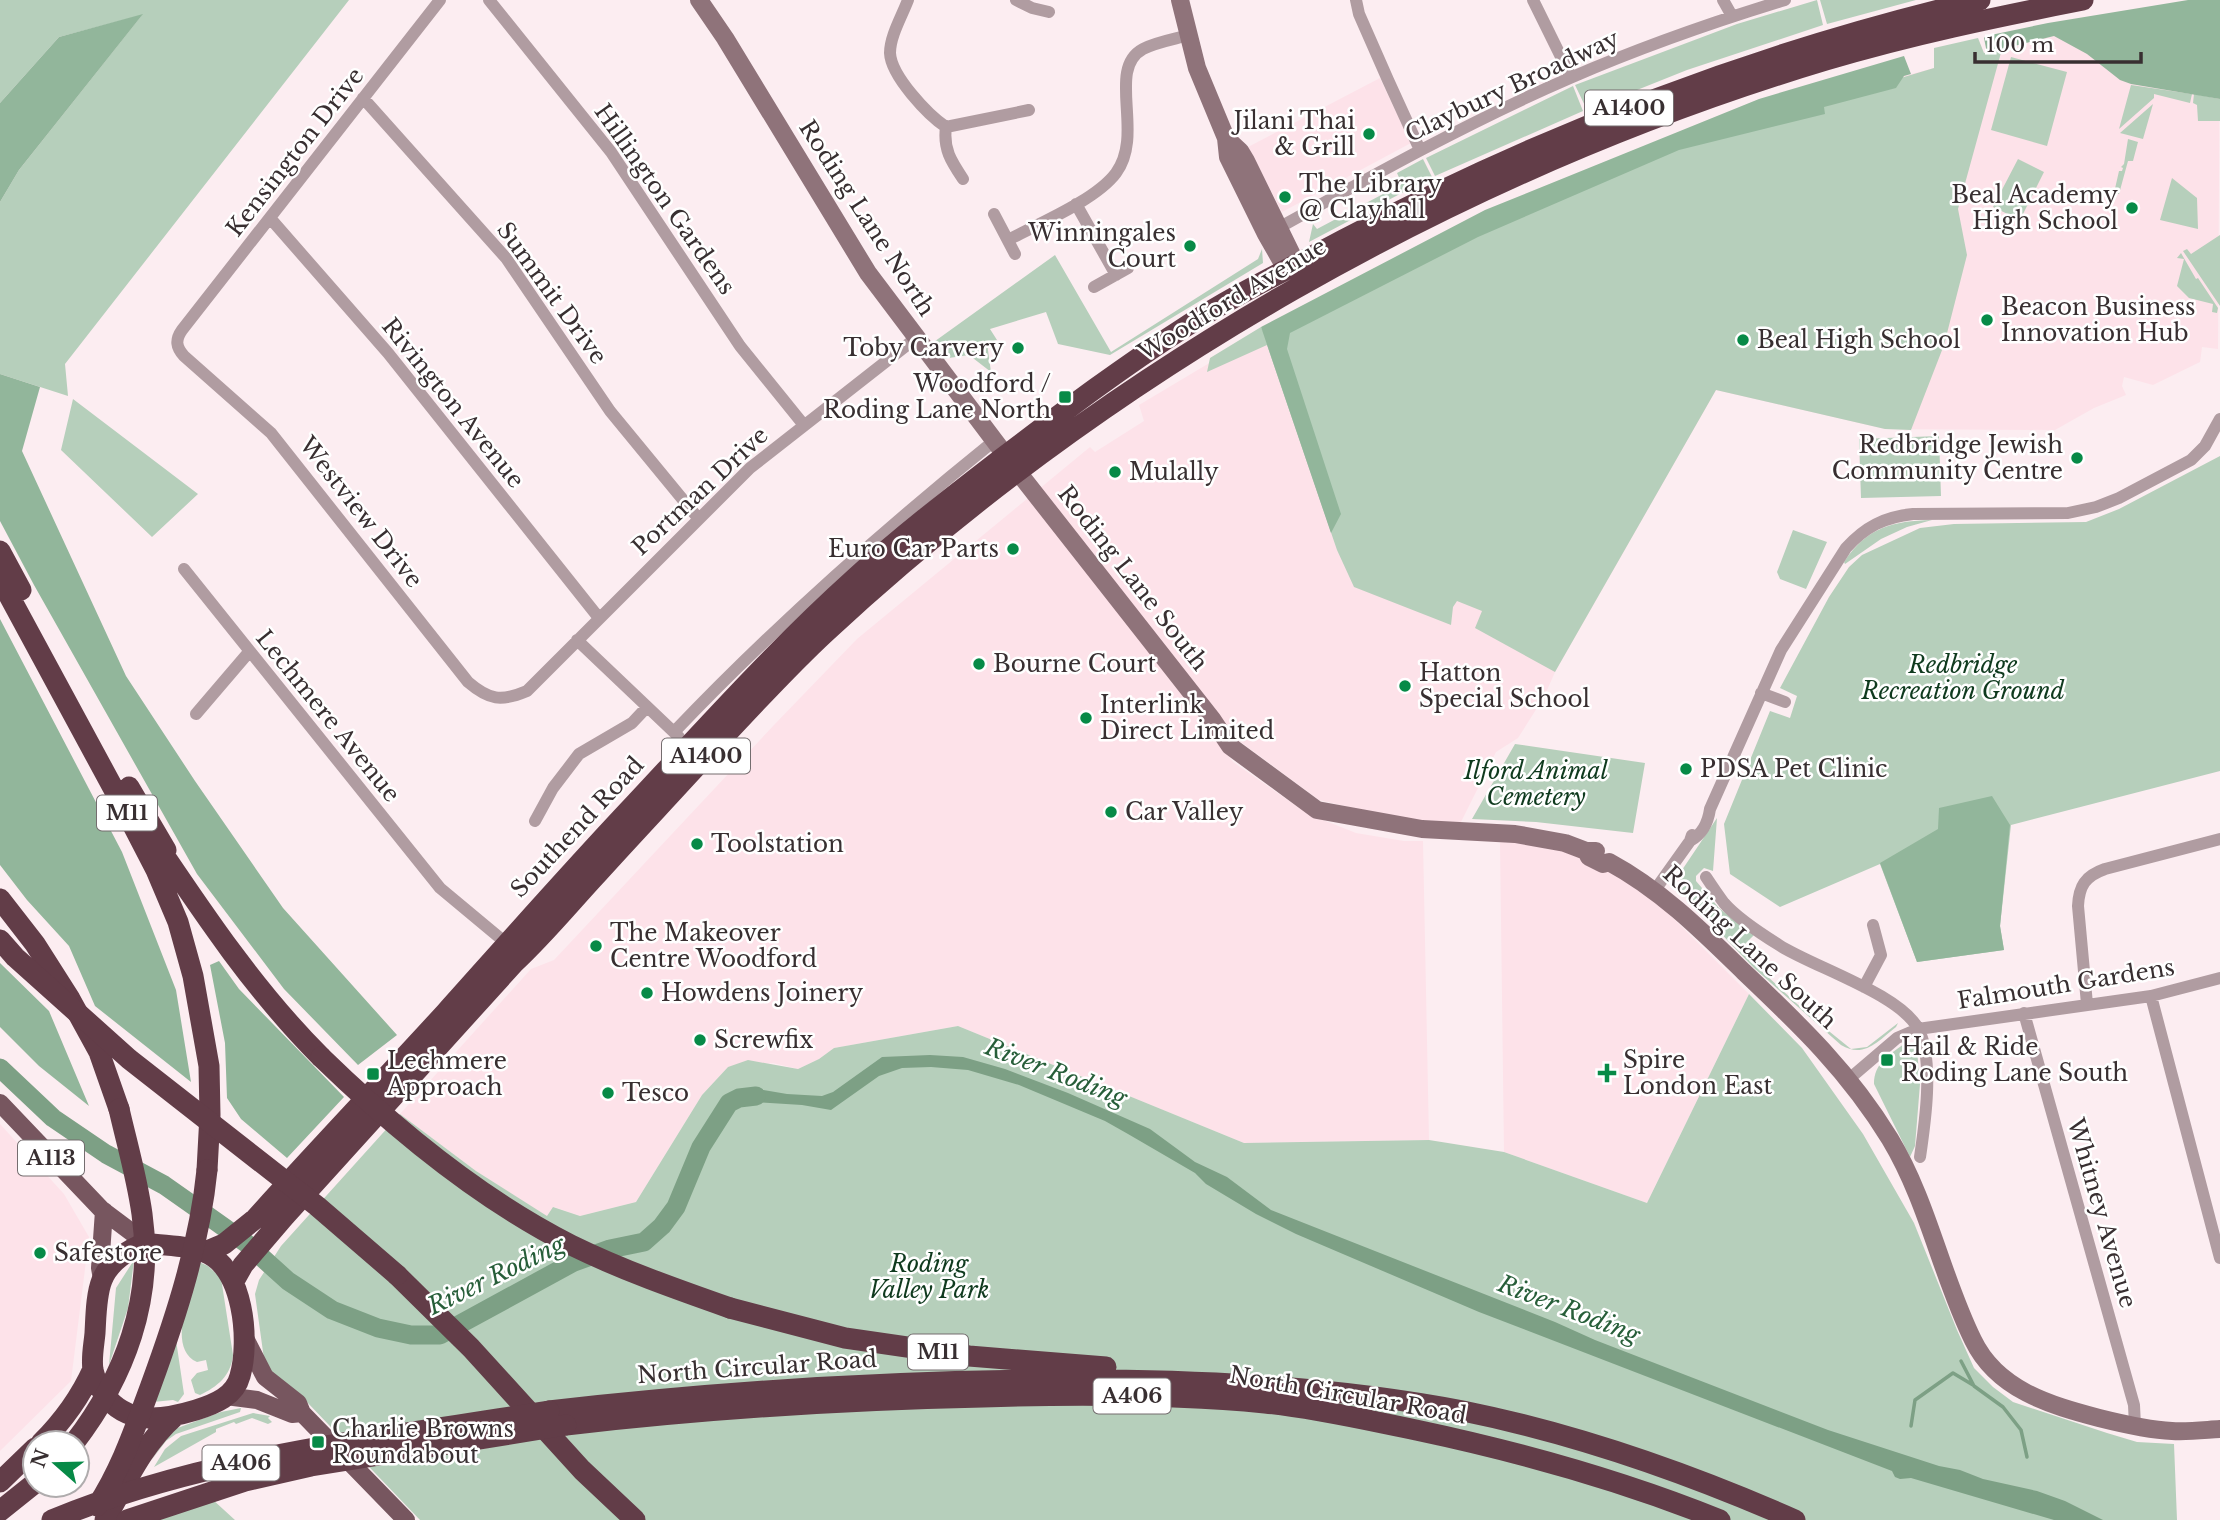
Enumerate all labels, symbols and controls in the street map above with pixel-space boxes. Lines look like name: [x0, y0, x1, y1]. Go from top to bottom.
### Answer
scale bar: [1975, 21, 2141, 65]
street label: Claybury Broadway: [1401, 24, 1624, 148]
text: 100 m: [1986, 32, 2054, 58]
street label: Kensington Drive: [220, 62, 370, 242]
road number: A1400: [1585, 90, 1673, 126]
street label: Hillington Gardens: [589, 98, 741, 300]
place label: Jilani Thai & Grill: [1231, 107, 1355, 161]
street label: Roding Lane North: [793, 115, 941, 321]
marker: Jilani Thai & Grill: [1361, 126, 1377, 142]
place label: The Library @ Clayhall: [1299, 170, 1442, 224]
place label: Beal Academy High School: [1951, 181, 2118, 235]
marker: The Library @ Clayhall: [1277, 189, 1293, 205]
marker: Beal Academy High School: [2124, 200, 2140, 216]
street label: Summit Drive: [491, 217, 613, 369]
place label: Winningales Court: [1027, 219, 1176, 273]
street label: Woodford Avenue: [1132, 232, 1331, 367]
marker: Winningales Court: [1182, 238, 1198, 254]
place label: Beacon Business Innovation Hub: [2001, 293, 2196, 347]
marker: Beacon Business Innovation Hub: [1979, 312, 1995, 328]
street label: Rivington Avenue: [376, 313, 530, 493]
place label: Beal High School: [1757, 326, 1961, 354]
marker: Beal High School: [1735, 332, 1751, 348]
place label: Toby Carvery: [843, 334, 1004, 362]
marker: Toby Carvery: [1010, 340, 1026, 356]
place label: Woodford / Roding Lane North: [823, 370, 1051, 424]
marker: Woodford / Roding Lane North: [1057, 389, 1073, 405]
street label: Portman Drive: [626, 421, 774, 561]
street label: Westview Drive: [293, 430, 429, 593]
place label: Redbridge Jewish Community Centre: [1832, 431, 2063, 485]
marker: Redbridge Jewish Community Centre: [2069, 450, 2085, 466]
place label: Mulally: [1129, 458, 1219, 486]
marker: Mulally: [1107, 464, 1123, 480]
street label: Roding Lane South: [1052, 480, 1214, 676]
place label: Euro Car Parts: [828, 535, 999, 563]
marker: Euro Car Parts: [1005, 541, 1021, 557]
street label: Lechmere Avenue: [250, 624, 406, 808]
place label: Bourne Court: [993, 650, 1157, 678]
park label: Redbridge Recreation Ground: [1860, 651, 2065, 705]
marker: Bourne Court: [971, 656, 987, 672]
place label: Hatton Special School: [1419, 659, 1590, 713]
marker: Hatton Special School: [1397, 678, 1413, 694]
place label: Interlink Direct Limited: [1100, 691, 1274, 745]
marker: Interlink Direct Limited: [1078, 710, 1094, 726]
road number: A1400: [662, 738, 750, 774]
street label: Southend Road: [505, 751, 649, 903]
place label: PDSA Pet Clinic: [1700, 755, 1887, 783]
park label: Ilford Animal Cemetery: [1463, 757, 1609, 811]
marker: PDSA Pet Clinic: [1678, 761, 1694, 777]
road number: M11: [97, 796, 157, 830]
place label: Car Valley: [1125, 798, 1244, 826]
marker: Car Valley: [1103, 804, 1119, 820]
place label: Toolstation: [711, 830, 844, 858]
marker: Toolstation: [689, 836, 705, 852]
street label: Roding Lane South: [1657, 859, 1843, 1035]
place label: The Makeover Centre Woodford: [610, 919, 817, 973]
marker: The Makeover Centre Woodford: [588, 938, 604, 954]
street label: Falmouth Gardens: [1955, 953, 2177, 1015]
place label: Howdens Joinery: [661, 979, 863, 1007]
marker: Howdens Joinery: [639, 985, 655, 1001]
place label: Screwfix: [714, 1026, 813, 1054]
water label: River Roding: [980, 1031, 1132, 1113]
marker: Screwfix: [692, 1032, 708, 1048]
place label: Hail & Ride Roding Lane South: [1901, 1033, 2128, 1087]
place label: Spire London East: [1623, 1046, 1773, 1100]
place label: Lechmere Approach: [386, 1047, 507, 1101]
marker: Hail & Ride Roding Lane South: [1879, 1052, 1895, 1068]
marker: Spire London East: [1597, 1063, 1617, 1083]
marker: Lechmere Approach: [365, 1066, 381, 1082]
place label: Tesco: [622, 1079, 689, 1107]
marker: Tesco: [600, 1085, 616, 1101]
street label: Whitney Avenue: [2061, 1114, 2142, 1311]
road number: A113: [18, 1140, 84, 1176]
water label: River Roding: [422, 1228, 571, 1321]
place label: Safestore: [54, 1239, 162, 1267]
marker: Safestore: [32, 1245, 48, 1261]
park label: Roding Valley Park: [869, 1250, 989, 1304]
water label: River Roding: [1493, 1268, 1645, 1350]
road number: M11: [908, 1334, 968, 1370]
street label: North Circular Road: [636, 1345, 878, 1389]
street label: North Circular Road: [1227, 1360, 1469, 1430]
road number: A406: [1094, 1378, 1170, 1414]
place label: Charlie Browns Roundabout: [332, 1415, 514, 1469]
north arrow: [21, 1429, 91, 1499]
marker: Charlie Browns Roundabout: [310, 1434, 326, 1450]
text: N: [27, 1446, 54, 1471]
road number: A406: [202, 1446, 280, 1480]

